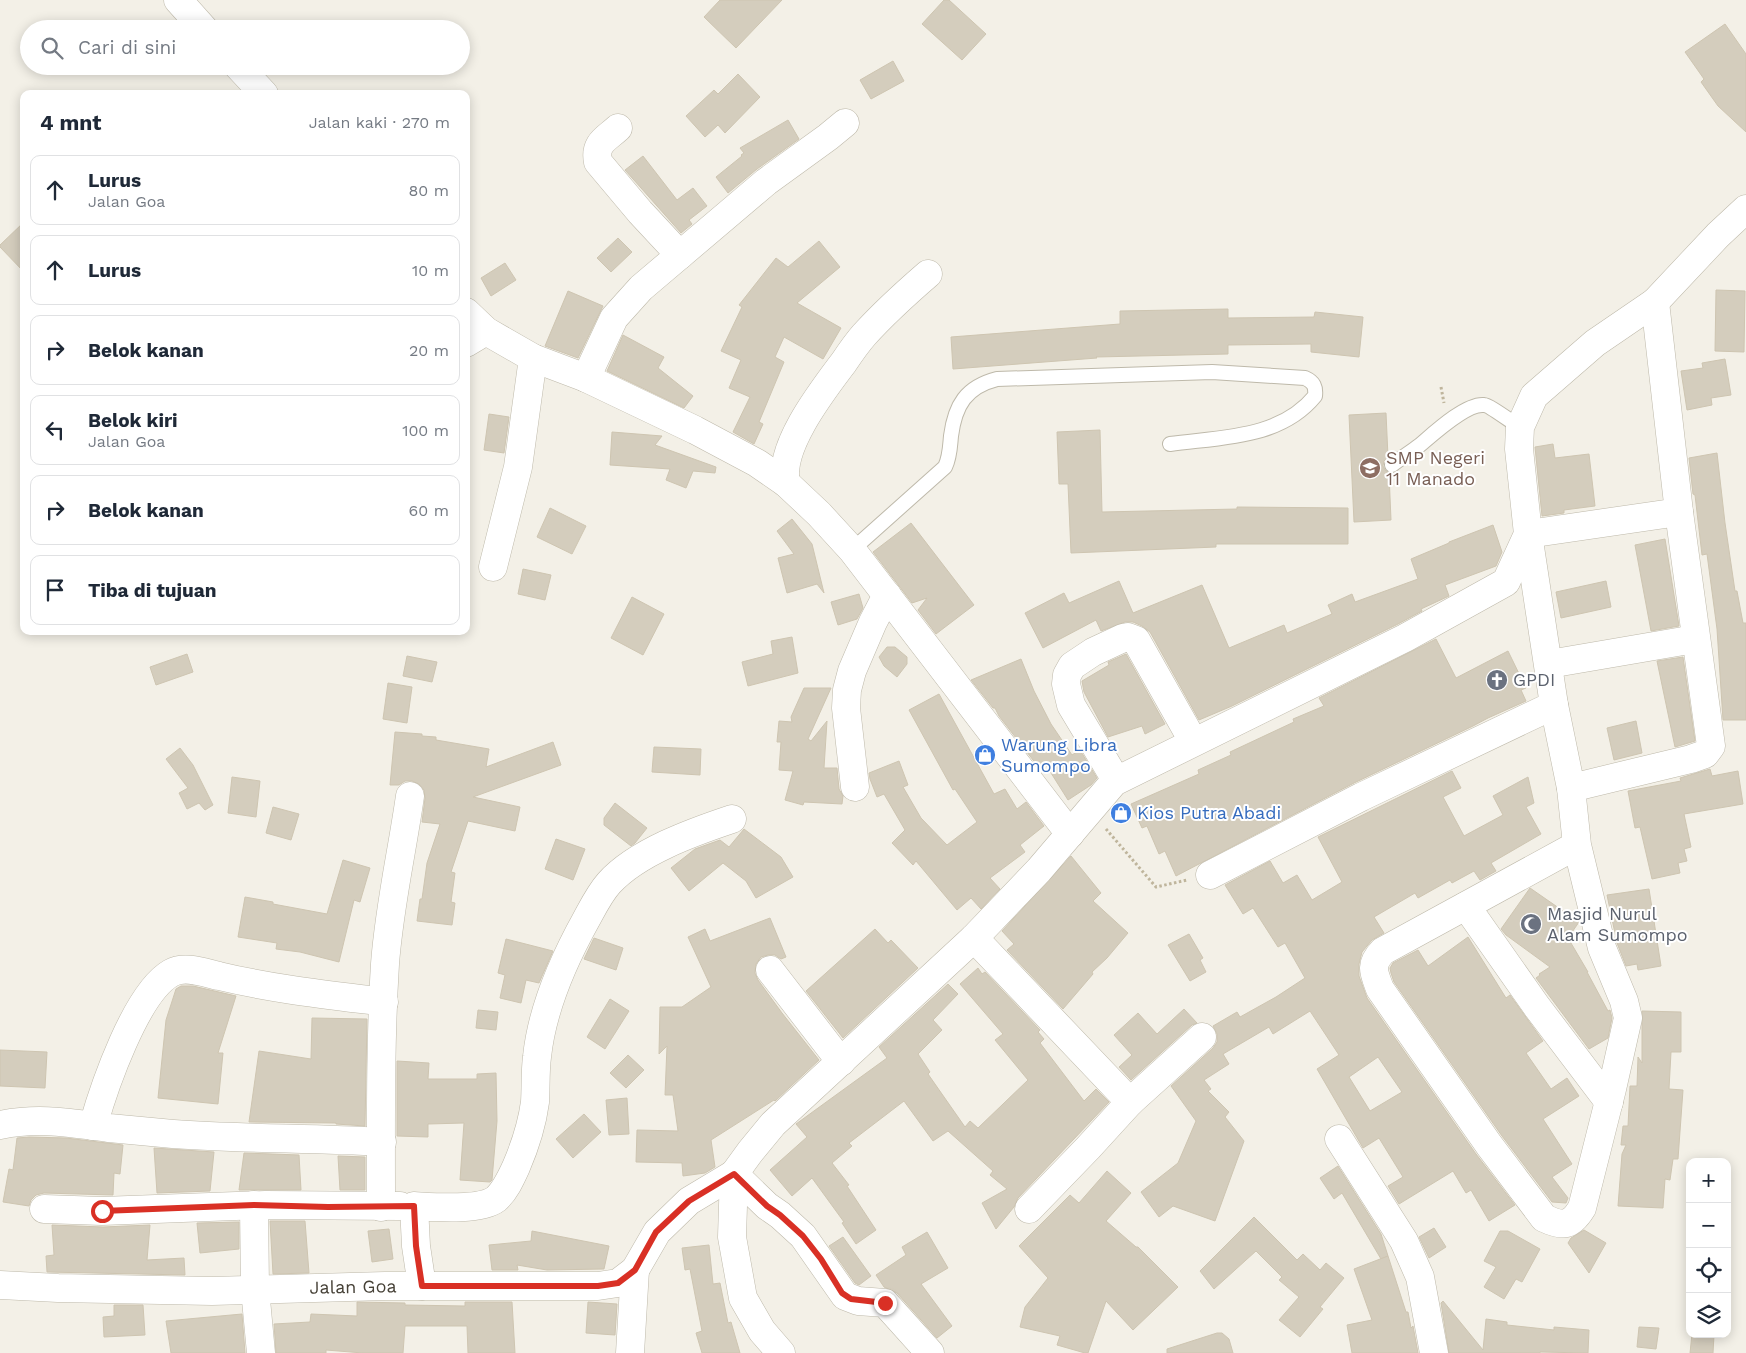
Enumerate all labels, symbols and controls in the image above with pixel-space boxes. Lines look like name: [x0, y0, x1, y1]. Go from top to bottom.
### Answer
search box: [20, 20, 470, 75]
icon: search: [38, 34, 66, 62]
text: Cari di sini: [78, 36, 176, 59]
text: 4 mnt: [40, 110, 101, 135]
text: Jalan kaki · 270 m: [309, 113, 450, 132]
text: Lurus: [88, 169, 141, 192]
icon: ahead: [41, 176, 69, 204]
text: 80 m: [408, 181, 449, 200]
text: Jalan Goa: [88, 192, 165, 211]
icon: ahead: [41, 256, 69, 284]
text: Lurus: [88, 259, 141, 282]
text: 10 m: [412, 261, 449, 280]
icon: right: [41, 336, 69, 364]
text: Belok kanan: [88, 339, 204, 362]
text: 20 m: [409, 341, 449, 360]
text: Belok kiri: [88, 409, 178, 432]
icon: left: [41, 416, 69, 444]
text: 100 m: [402, 421, 449, 440]
text: Jalan Goa: [88, 432, 165, 451]
place label: SMP Negeri 11 Manado: [1386, 447, 1485, 489]
school or university icon: SMP Negeri 11 Manado: [1358, 456, 1382, 480]
icon: right: [41, 496, 69, 524]
text: Belok kanan: [88, 499, 204, 522]
text: 60 m: [409, 501, 449, 520]
icon: arrive: [41, 576, 69, 604]
text: Tiba di tujuan: [88, 579, 217, 602]
church icon: GPDI: [1485, 668, 1509, 692]
place label: GPDI: [1513, 669, 1555, 690]
place label: Warung Libra Sumompo: [1001, 734, 1117, 776]
shop icon: Warung Libra Sumompo: [973, 743, 997, 767]
shop icon: Kios Putra Abadi: [1109, 801, 1133, 825]
place label: Kios Putra Abadi: [1137, 802, 1281, 823]
place label: Masjid Nurul Alam Sumompo: [1547, 903, 1688, 945]
mosque icon: Masjid Nurul Alam Sumompo: [1519, 912, 1543, 936]
map controls: [1686, 1158, 1731, 1338]
button: +: [1686, 1158, 1731, 1203]
route start: [91, 1200, 114, 1223]
button: −: [1686, 1203, 1731, 1248]
button: locate: [1686, 1248, 1731, 1293]
street label: Jalan Goa: [309, 1275, 397, 1298]
route end: [874, 1292, 897, 1315]
button: layers: [1686, 1293, 1731, 1338]

